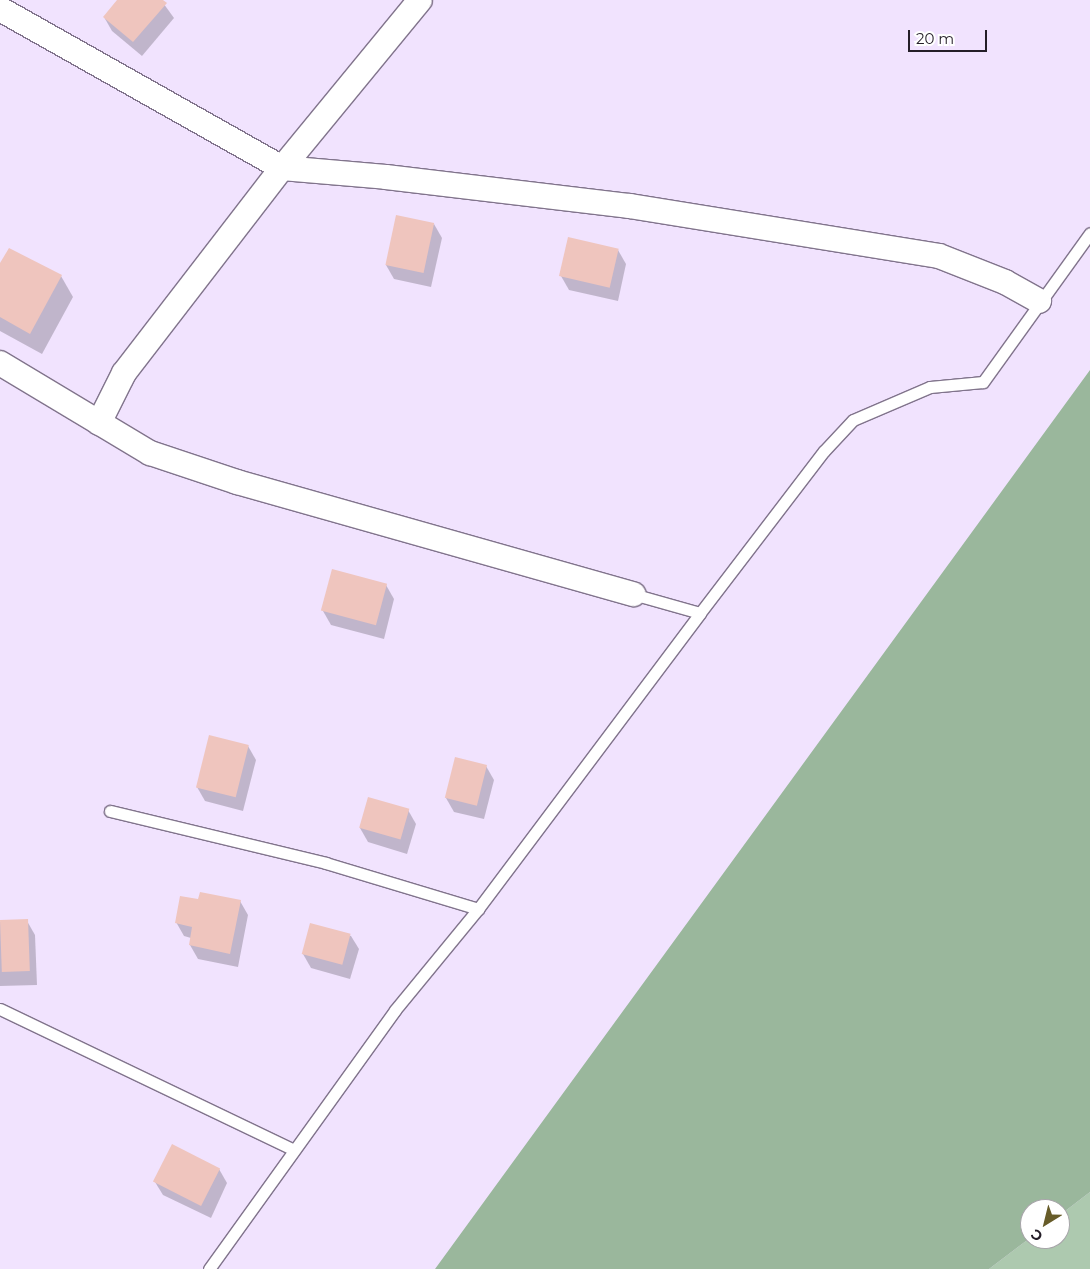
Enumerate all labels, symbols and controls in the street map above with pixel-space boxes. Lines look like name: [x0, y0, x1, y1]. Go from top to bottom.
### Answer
scale bar: [910, 20, 989, 52]
text: 20 m: [916, 29, 954, 48]
north arrow: [1020, 1199, 1070, 1249]
text: С: [1027, 1225, 1046, 1246]

